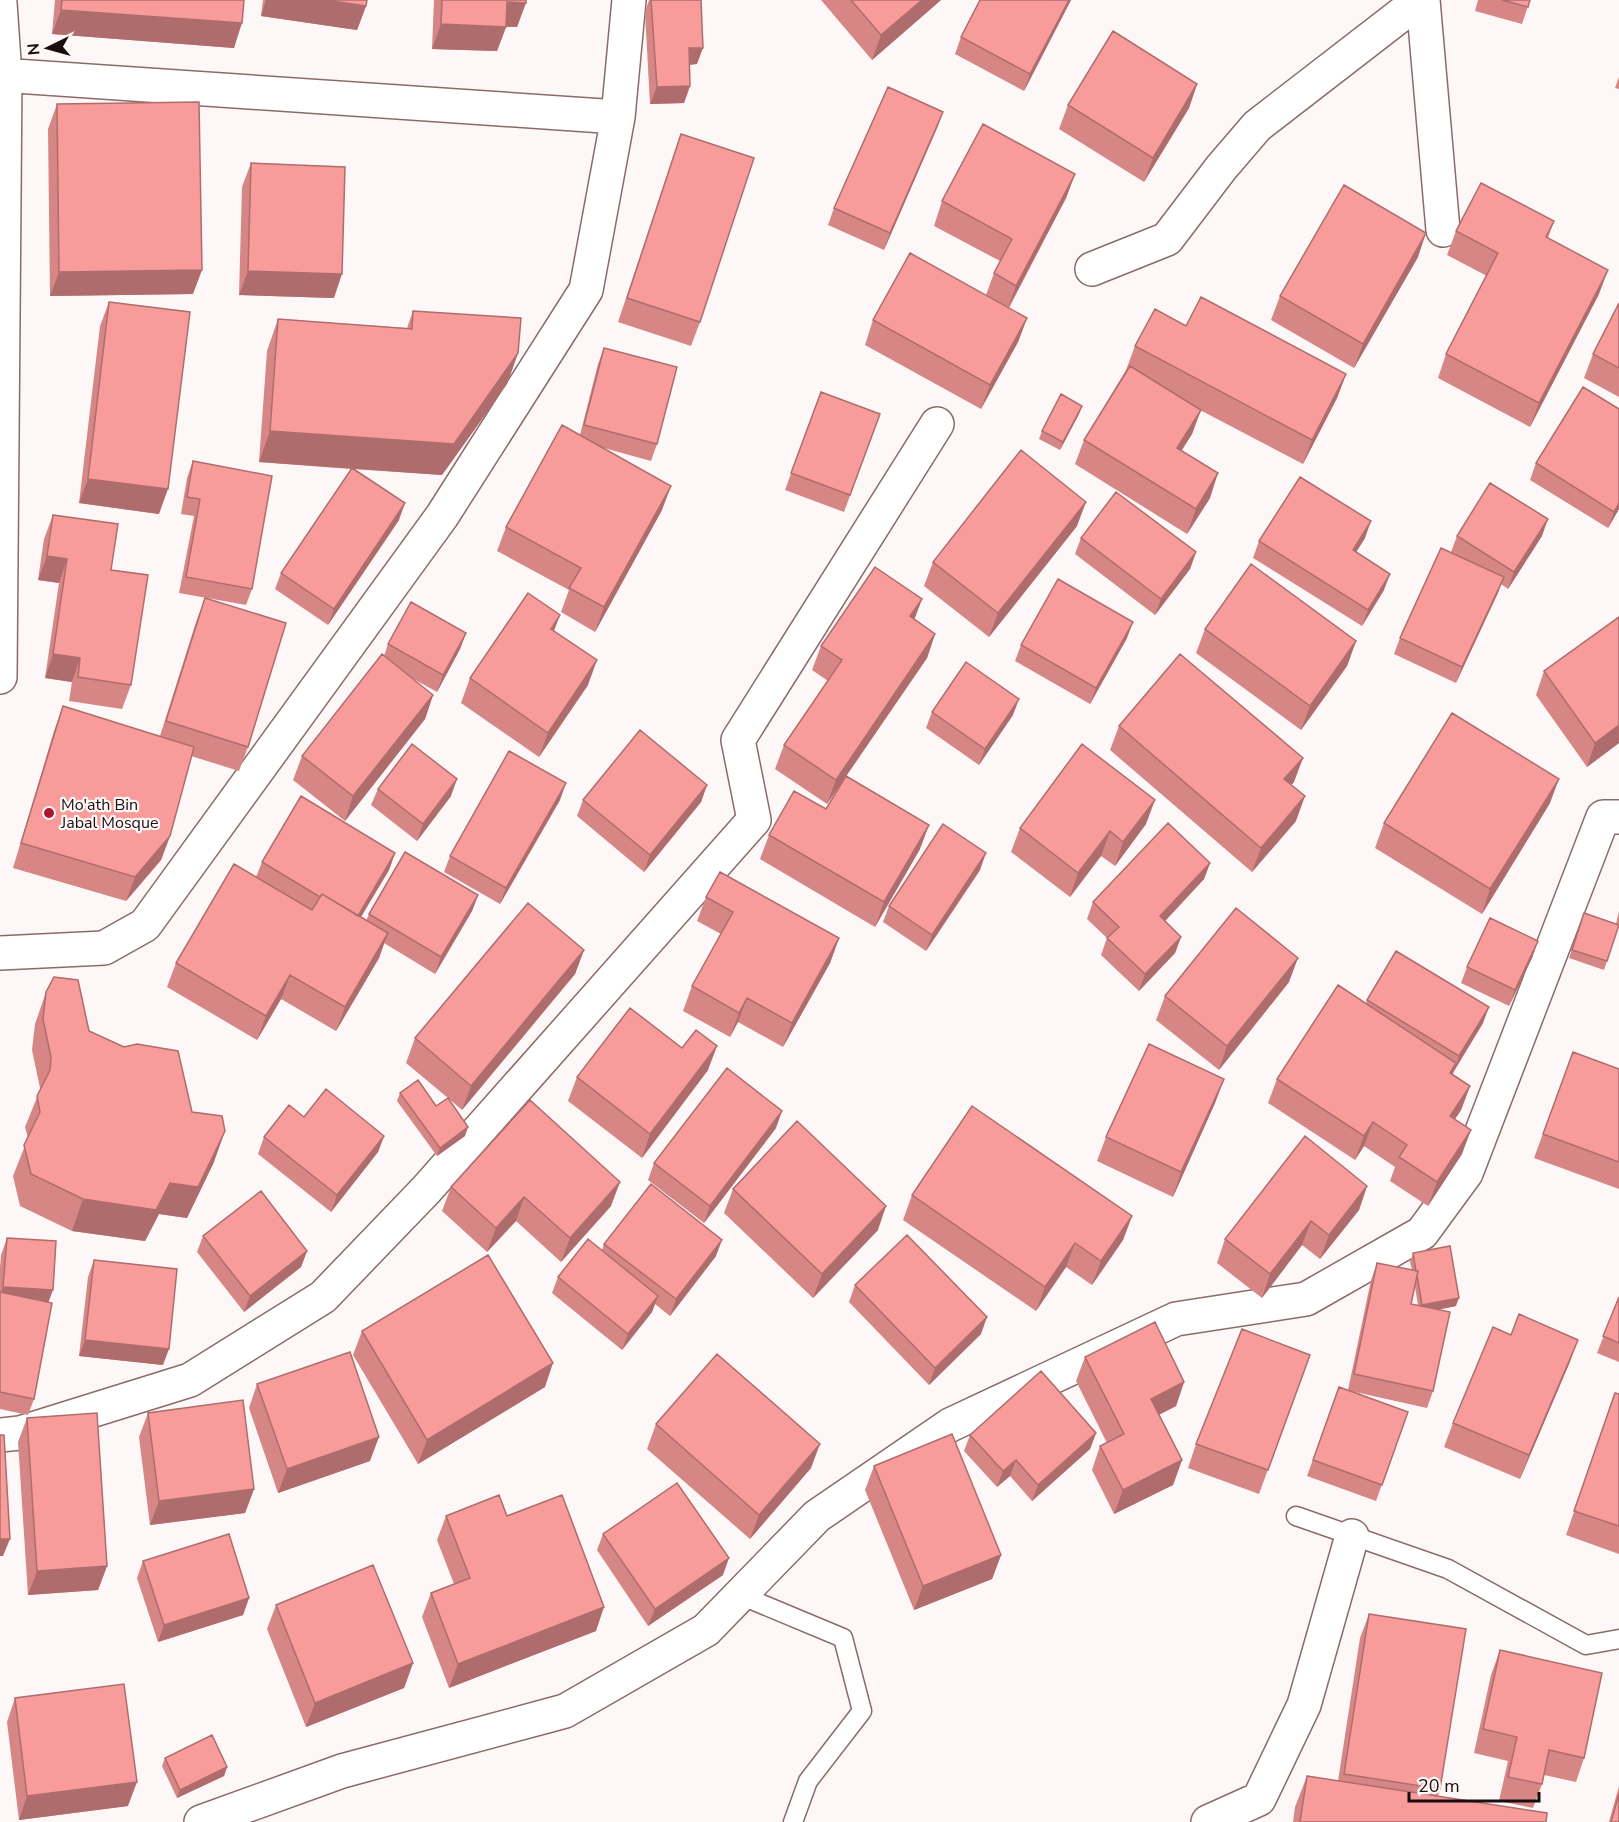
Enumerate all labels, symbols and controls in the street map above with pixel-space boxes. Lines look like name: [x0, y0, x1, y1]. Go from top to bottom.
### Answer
north arrow: [18, 18, 78, 78]
text: N: [23, 42, 46, 56]
place label: Mo'ath Bin Jabal Mosque: [60, 794, 158, 834]
marker: Mo'ath Bin Jabal Mosque: [42, 806, 56, 820]
scale bar: [1409, 1765, 1540, 1803]
text: 20 m: [1418, 1774, 1460, 1798]

